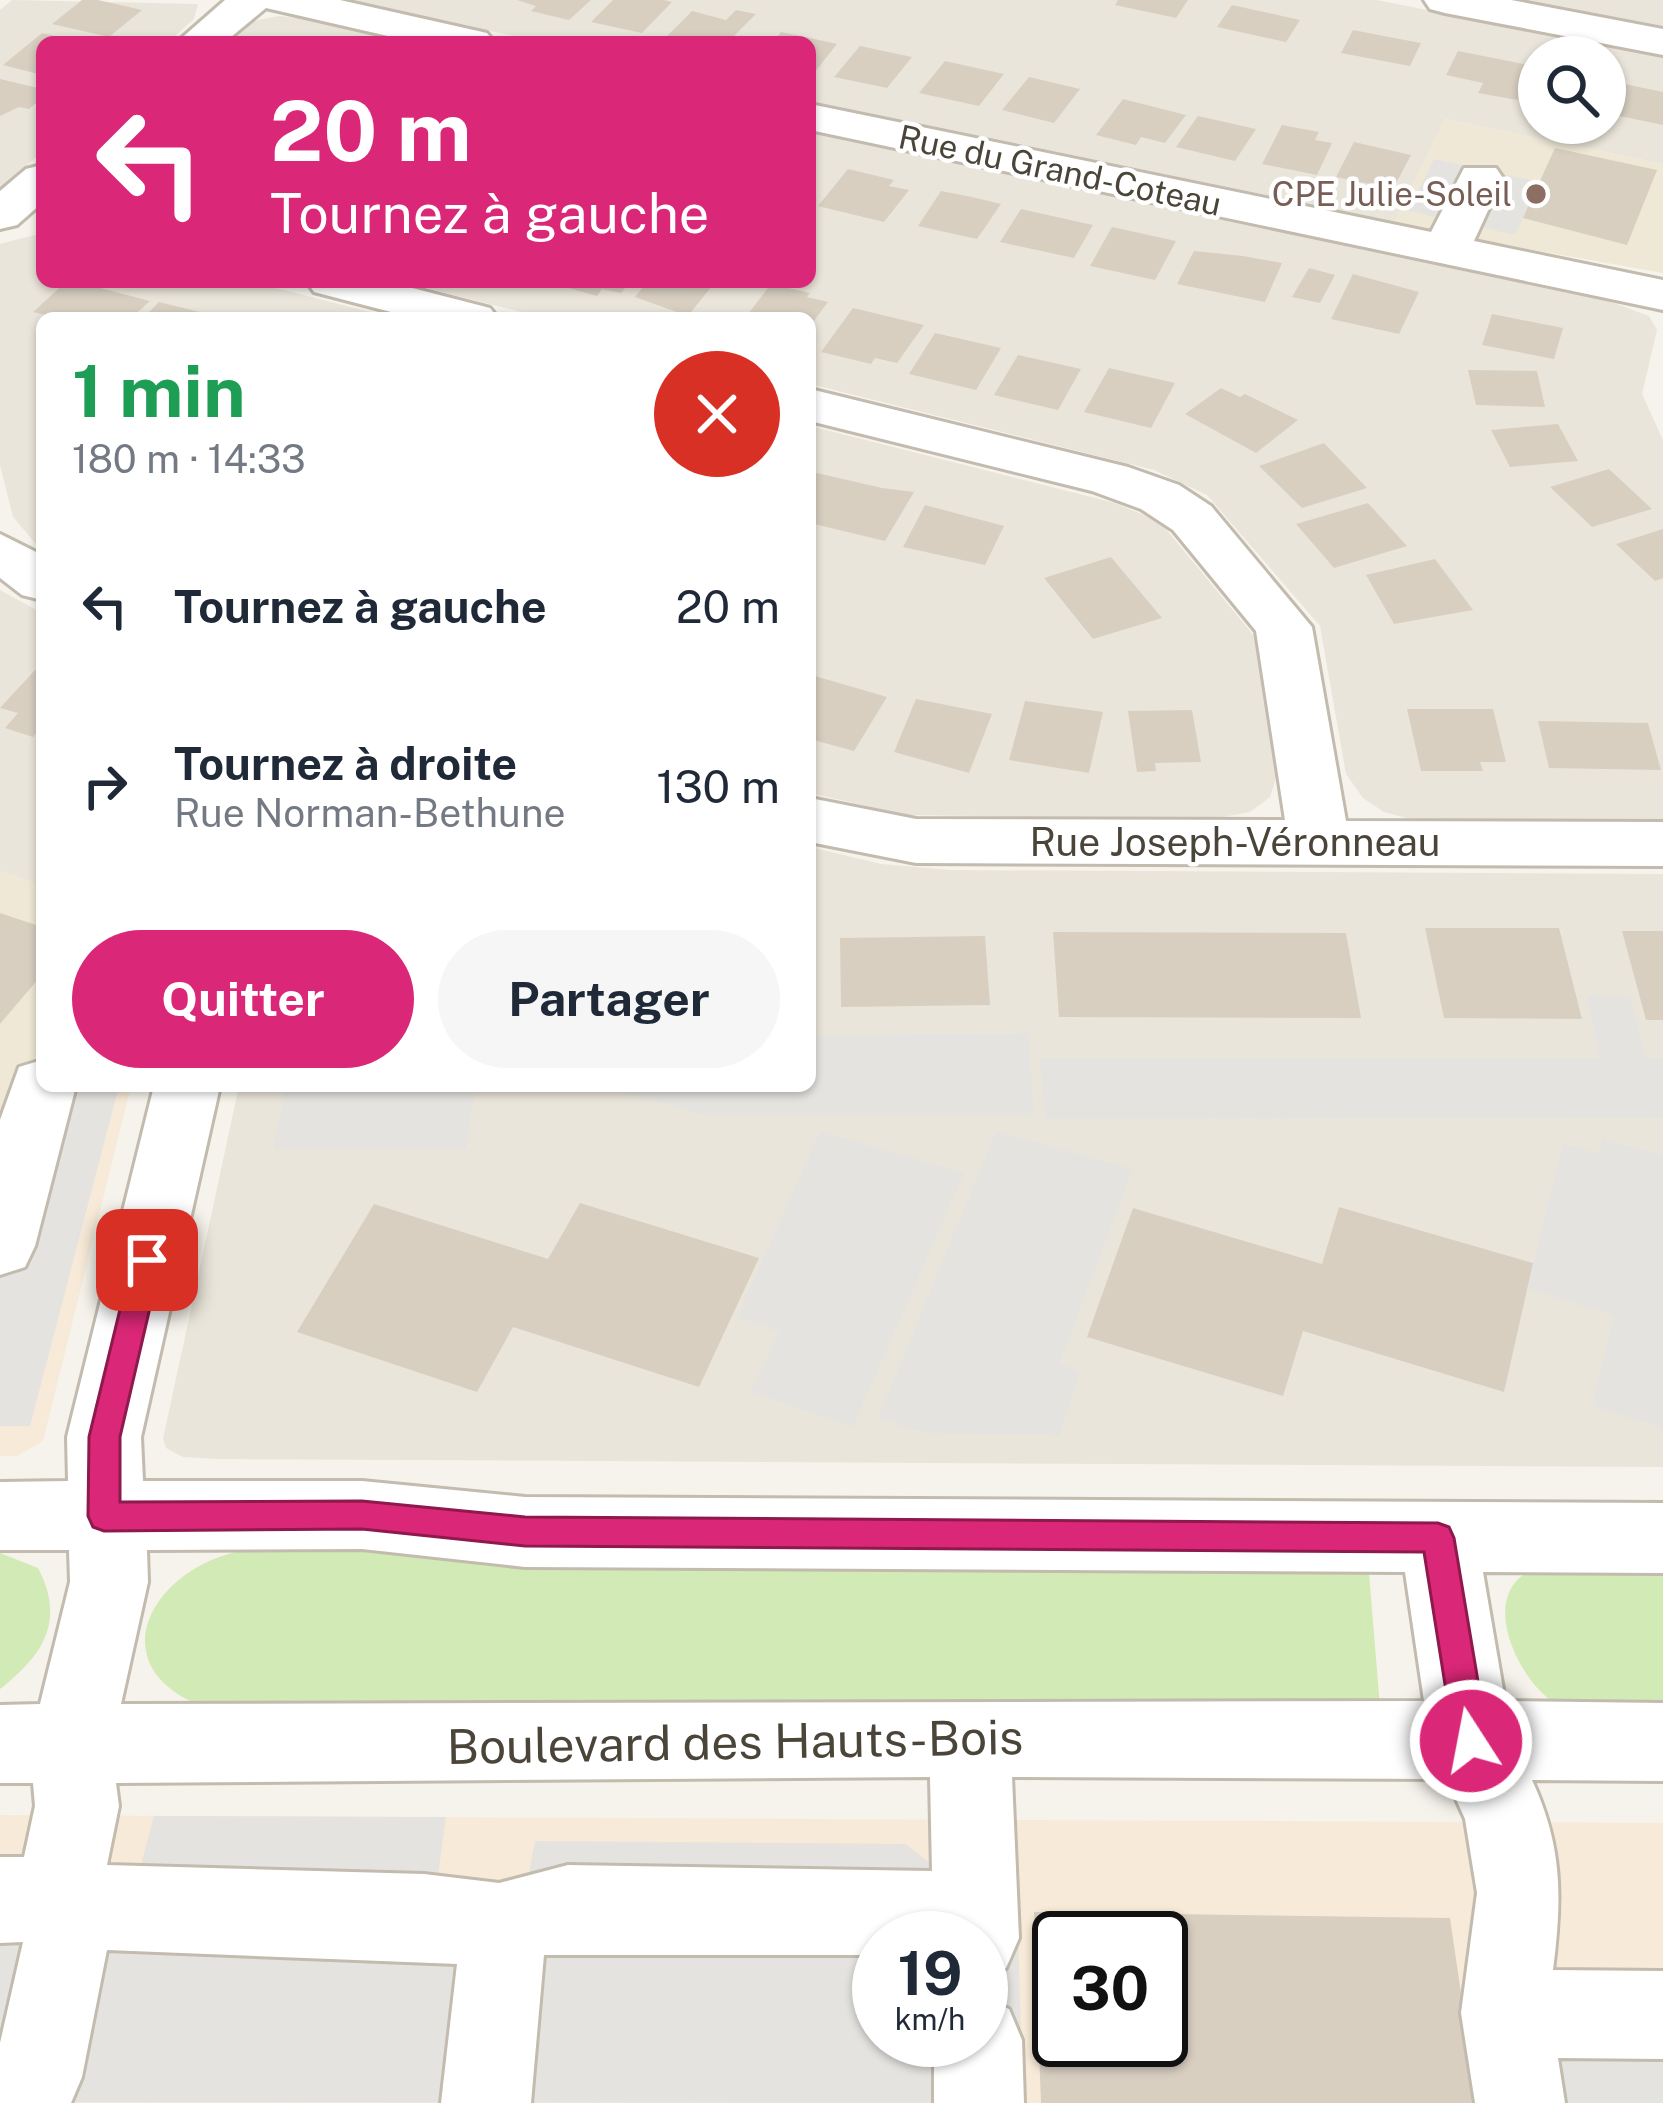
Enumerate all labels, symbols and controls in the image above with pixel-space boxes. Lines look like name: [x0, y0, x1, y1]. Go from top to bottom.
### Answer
map controls: [1518, 36, 1626, 144]
button: search: [1518, 36, 1626, 144]
text: 20 m: [270, 81, 472, 180]
icon: left: [72, 84, 228, 240]
street label: Rue du Grand-Coteau: [895, 117, 1225, 223]
place label: CPE Julie-Soleil: [1272, 175, 1512, 213]
marker: CPE Julie-Soleil: [1523, 181, 1549, 207]
text: Tournez à gauche: [270, 182, 709, 245]
text: 1 min: [72, 349, 246, 433]
button: close: [654, 351, 780, 477]
text: 180 m · 14:33: [72, 436, 306, 482]
icon: left: [72, 573, 138, 639]
text: Tournez à gauche: [174, 580, 547, 633]
text: 20 m: [676, 580, 780, 633]
text: Tournez à droite: [174, 737, 517, 790]
icon: right: [72, 753, 138, 819]
text: 130 m: [656, 760, 780, 813]
text: Rue Norman-Bethune: [174, 790, 566, 836]
street label: Rue Joseph-Véronneau: [1030, 819, 1440, 865]
button: Quitter: [72, 930, 414, 1068]
button: Partager: [438, 930, 780, 1068]
pin: [96, 1209, 198, 1311]
icon: arrive: [114, 1227, 180, 1293]
position arrow: [1408, 1678, 1534, 1804]
street label: Boulevard des Hauts-Bois: [446, 1708, 1024, 1775]
speed limit sign: 30: [1032, 1911, 1188, 2067]
text: 19: [897, 1938, 963, 2009]
text: km/h: [895, 2001, 965, 2037]

